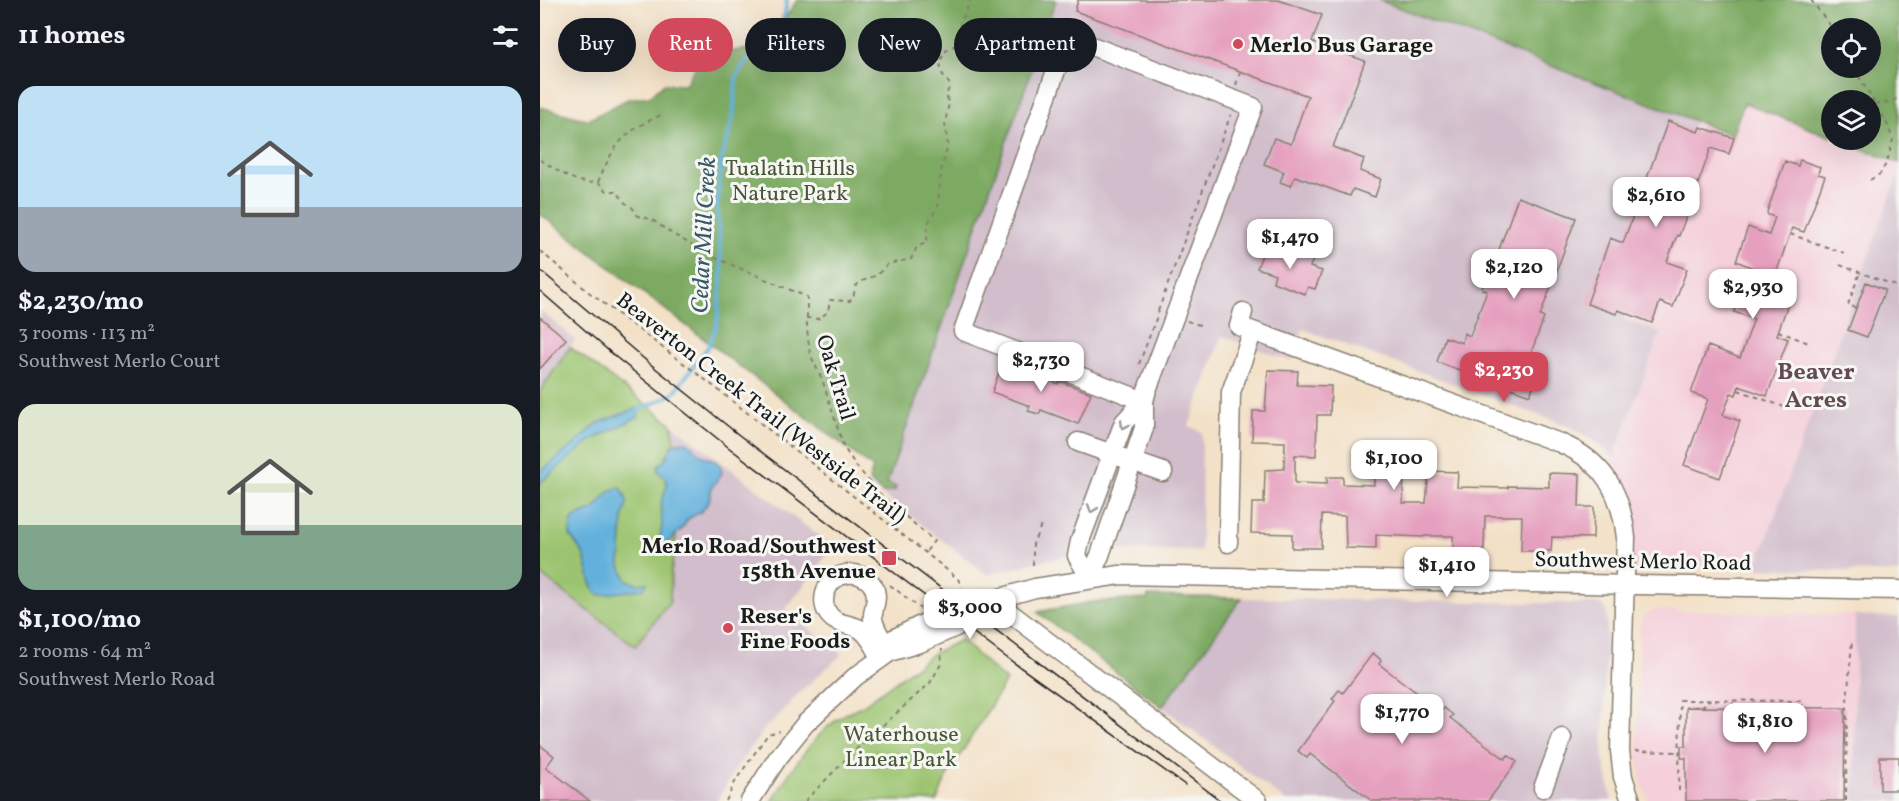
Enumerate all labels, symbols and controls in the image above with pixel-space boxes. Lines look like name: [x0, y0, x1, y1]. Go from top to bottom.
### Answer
text: 11 homes: [18, 18, 125, 54]
chip: Buy: [558, 18, 636, 72]
chip: Rent: [648, 18, 733, 72]
chip: Filters: [745, 18, 846, 72]
chip: New: [858, 18, 942, 72]
chip: Apartment: [954, 18, 1097, 72]
map controls: [1821, 18, 1881, 150]
button: locate: [1821, 18, 1881, 78]
icon: filters: [489, 20, 522, 53]
place label: Merlo Bus Garage: [1250, 31, 1433, 62]
marker: Merlo Bus Garage: [1231, 37, 1245, 51]
button: layers: [1821, 90, 1881, 150]
icon: home: [216, 125, 324, 233]
park label: Tualatin Hills Nature Park: [725, 154, 855, 210]
water label: Cedar Mill Creek: [684, 156, 726, 314]
pin: $2,610: [1607, 177, 1705, 228]
text: $2,610: [1627, 182, 1685, 210]
pin: $1,470: [1241, 219, 1339, 270]
text: $1,470: [1261, 224, 1319, 252]
pin: $2,120: [1465, 249, 1563, 300]
text: $2,120: [1485, 254, 1543, 282]
pin: $2,930: [1704, 269, 1802, 320]
text: $2,930: [1723, 274, 1783, 302]
text: $2,230/mo: [18, 284, 144, 320]
street label: Beaverton Creek Trail (Westside Trail): [609, 286, 912, 532]
text: 3 rooms · 113 m²: [18, 320, 155, 348]
street label: Oak Trail: [807, 331, 862, 424]
pin: $2,730: [992, 342, 1090, 393]
text: $2,730: [1012, 347, 1070, 375]
text: Southwest Merlo Court: [18, 348, 221, 376]
pin: $2,230: [1455, 352, 1553, 403]
district label: Beaver Acres: [1777, 356, 1855, 418]
text: $2,230: [1474, 357, 1534, 385]
one-way arrow: [1120, 419, 1131, 429]
pin: $1,100: [1345, 440, 1443, 491]
icon: home: [216, 443, 324, 551]
text: $1,100: [1365, 445, 1423, 473]
one-way arrow: [1086, 503, 1099, 514]
place label: Merlo Road/Southwest 158th Avenue: [641, 532, 876, 588]
street label: Southwest Merlo Road: [1534, 545, 1752, 580]
pin: $1,410: [1398, 547, 1496, 598]
marker: Merlo Road/Southwest 158th Avenue: [880, 549, 898, 567]
text: $1,410: [1418, 552, 1476, 580]
pin: $3,000: [921, 589, 1019, 640]
text: $3,000: [938, 594, 1002, 622]
text: $1,100/mo: [18, 602, 141, 638]
place label: Reser's Fine Foods: [740, 602, 850, 658]
marker: Reser's Fine Foods: [721, 621, 735, 635]
text: 2 rooms · 64 m²: [18, 638, 151, 666]
text: Southwest Merlo Road: [18, 666, 215, 694]
pin: $1,770: [1353, 694, 1451, 745]
text: $1,770: [1374, 699, 1430, 727]
pin: $1,810: [1716, 703, 1814, 754]
text: $1,810: [1737, 708, 1793, 736]
park label: Waterhouse Linear Park: [843, 720, 959, 776]

